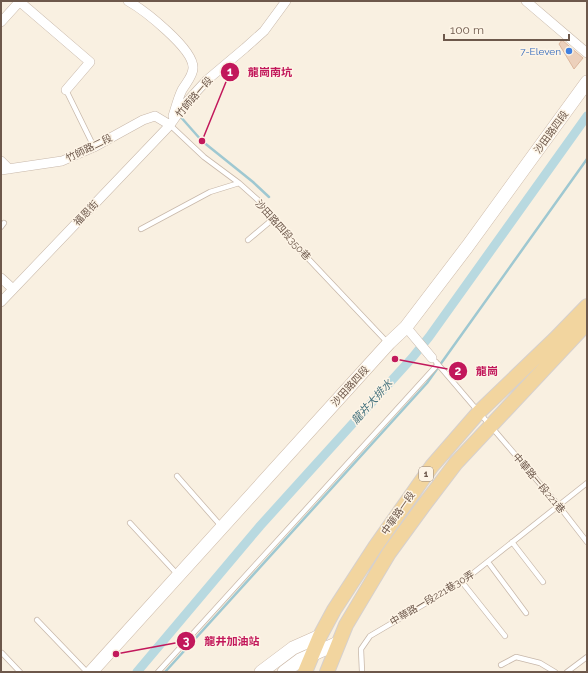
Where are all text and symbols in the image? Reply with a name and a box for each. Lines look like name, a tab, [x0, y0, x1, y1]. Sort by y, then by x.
scale bar	[444, 16, 569, 42]
text: 100 m	[450, 23, 484, 37]
place label: 7-Eleven	[520, 46, 561, 57]
marker: 7-Eleven	[564, 46, 574, 56]
callout: 龍崗南坑	[220, 61, 300, 84]
text: 1	[227, 65, 233, 79]
text: 龍崗南坑	[248, 66, 292, 79]
street label: 竹師路一段	[173, 75, 215, 119]
street label: 沙田路四段	[532, 109, 570, 155]
street label: 竹師路二段	[64, 132, 114, 164]
street label: 福恩街	[72, 198, 100, 228]
street label: 沙田路四段350巷	[253, 198, 313, 262]
callout: 龍崗	[448, 359, 506, 382]
street label: 沙田路四段	[329, 364, 371, 408]
text: 2	[455, 364, 462, 378]
text: 龍崗	[476, 365, 498, 378]
water label: 龍井大排水	[349, 376, 396, 427]
street label: 中華路一段221巷	[511, 451, 567, 515]
road number: 1	[419, 467, 433, 481]
street label: 中華路一段	[379, 489, 417, 537]
street label: 中華路一段221巷30弄	[388, 569, 476, 627]
callout: 龍井加油站	[176, 629, 267, 652]
text: 3	[183, 634, 190, 648]
text: 龍井加油站	[205, 635, 260, 648]

